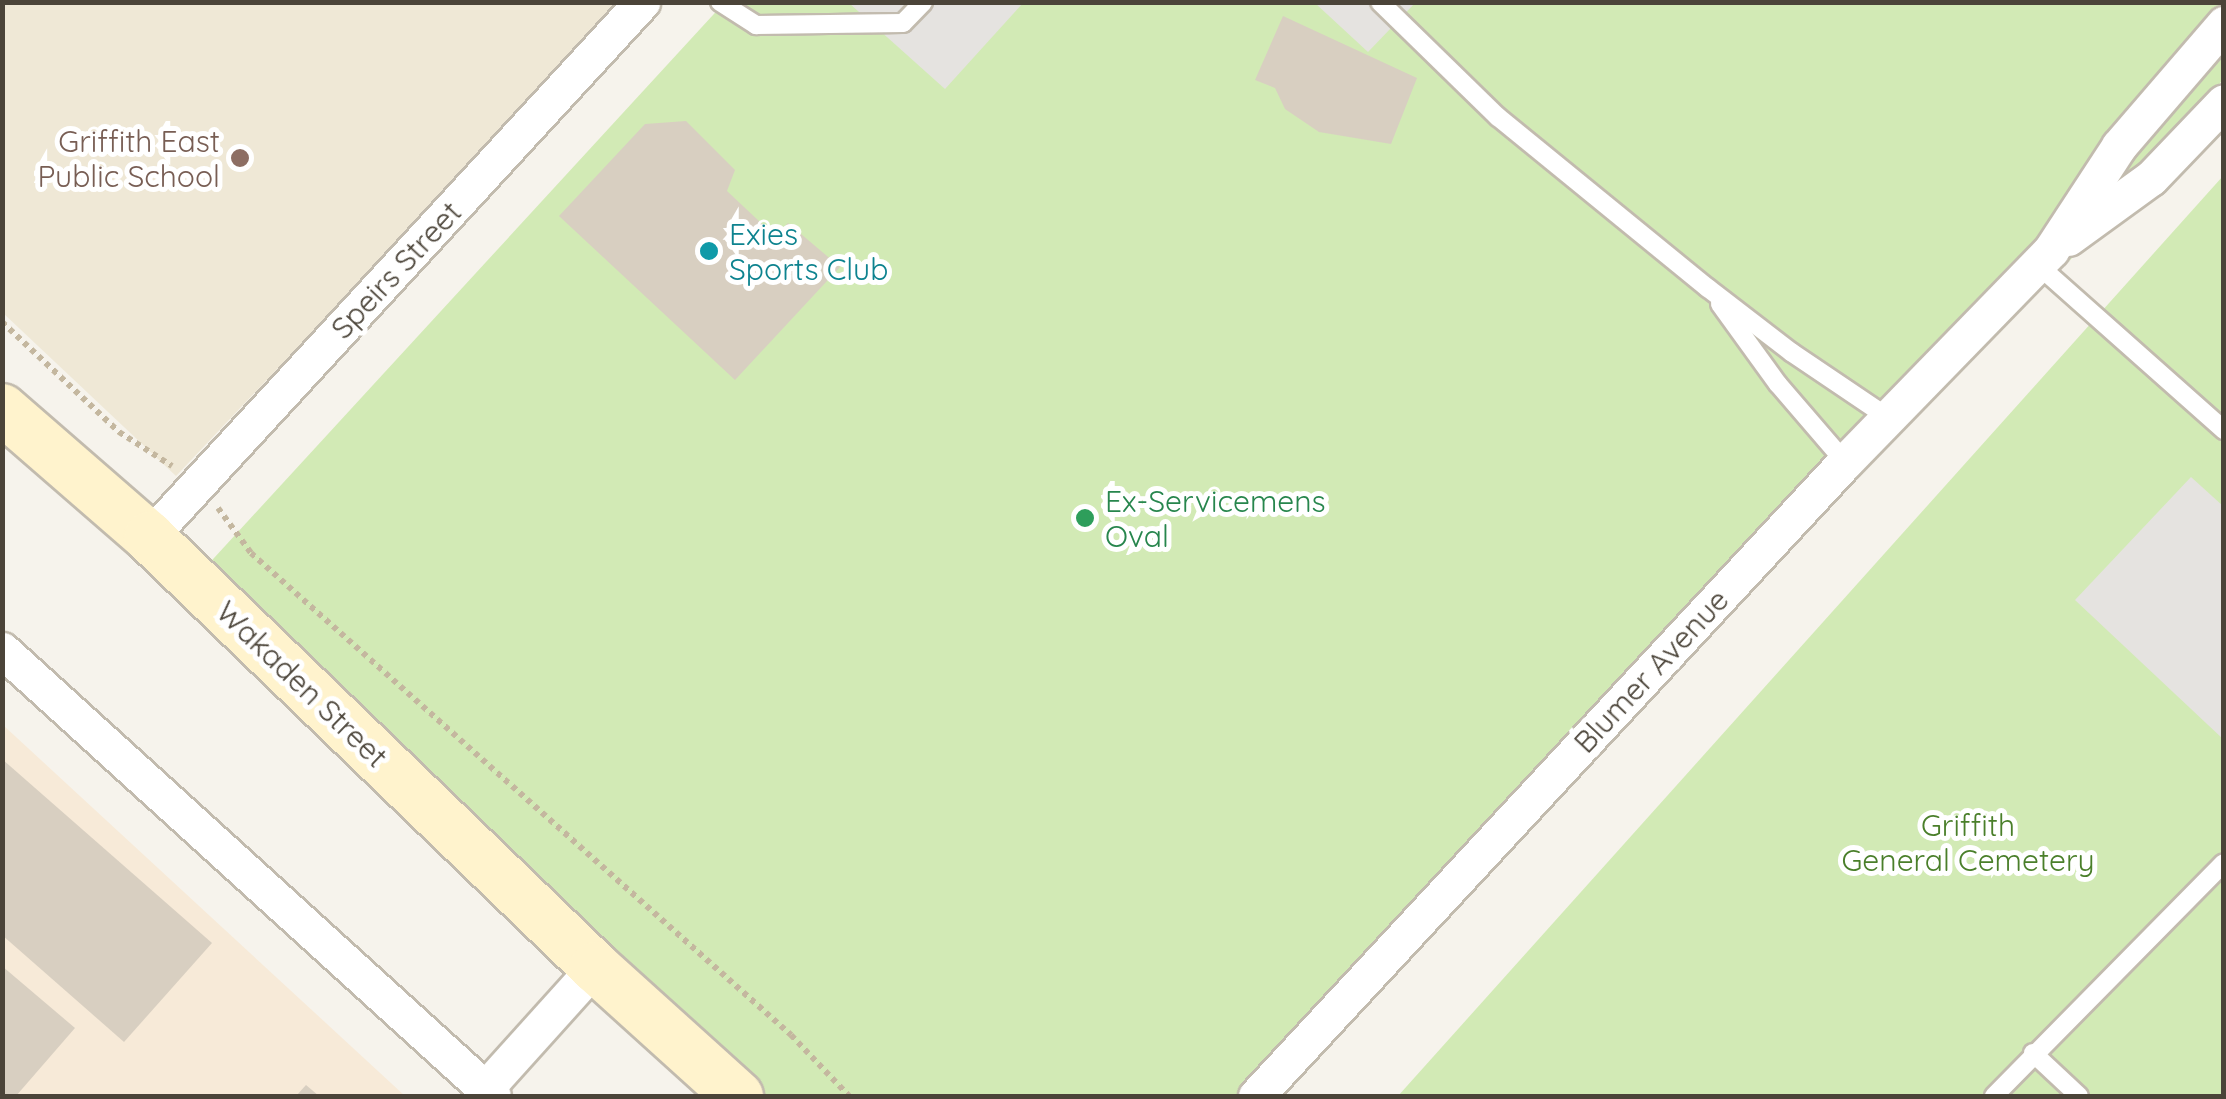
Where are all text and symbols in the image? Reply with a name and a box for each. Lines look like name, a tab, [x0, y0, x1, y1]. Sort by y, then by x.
place label: Griffith East Public School	[37, 123, 220, 194]
marker: Griffith East Public School	[229, 147, 251, 169]
street label: Speirs Street	[323, 194, 469, 346]
place label: Exies Sports Club	[729, 216, 888, 286]
marker: Exies Sports Club	[698, 240, 720, 262]
place label: Ex-Servicemens Oval	[1105, 483, 1326, 554]
marker: Ex-Servicemens Oval	[1074, 507, 1096, 529]
street label: Blumer Avenue	[1566, 582, 1736, 760]
street label: Wakaden Street	[209, 593, 395, 775]
park label: Griffith General Cemetery	[1842, 807, 2094, 878]

